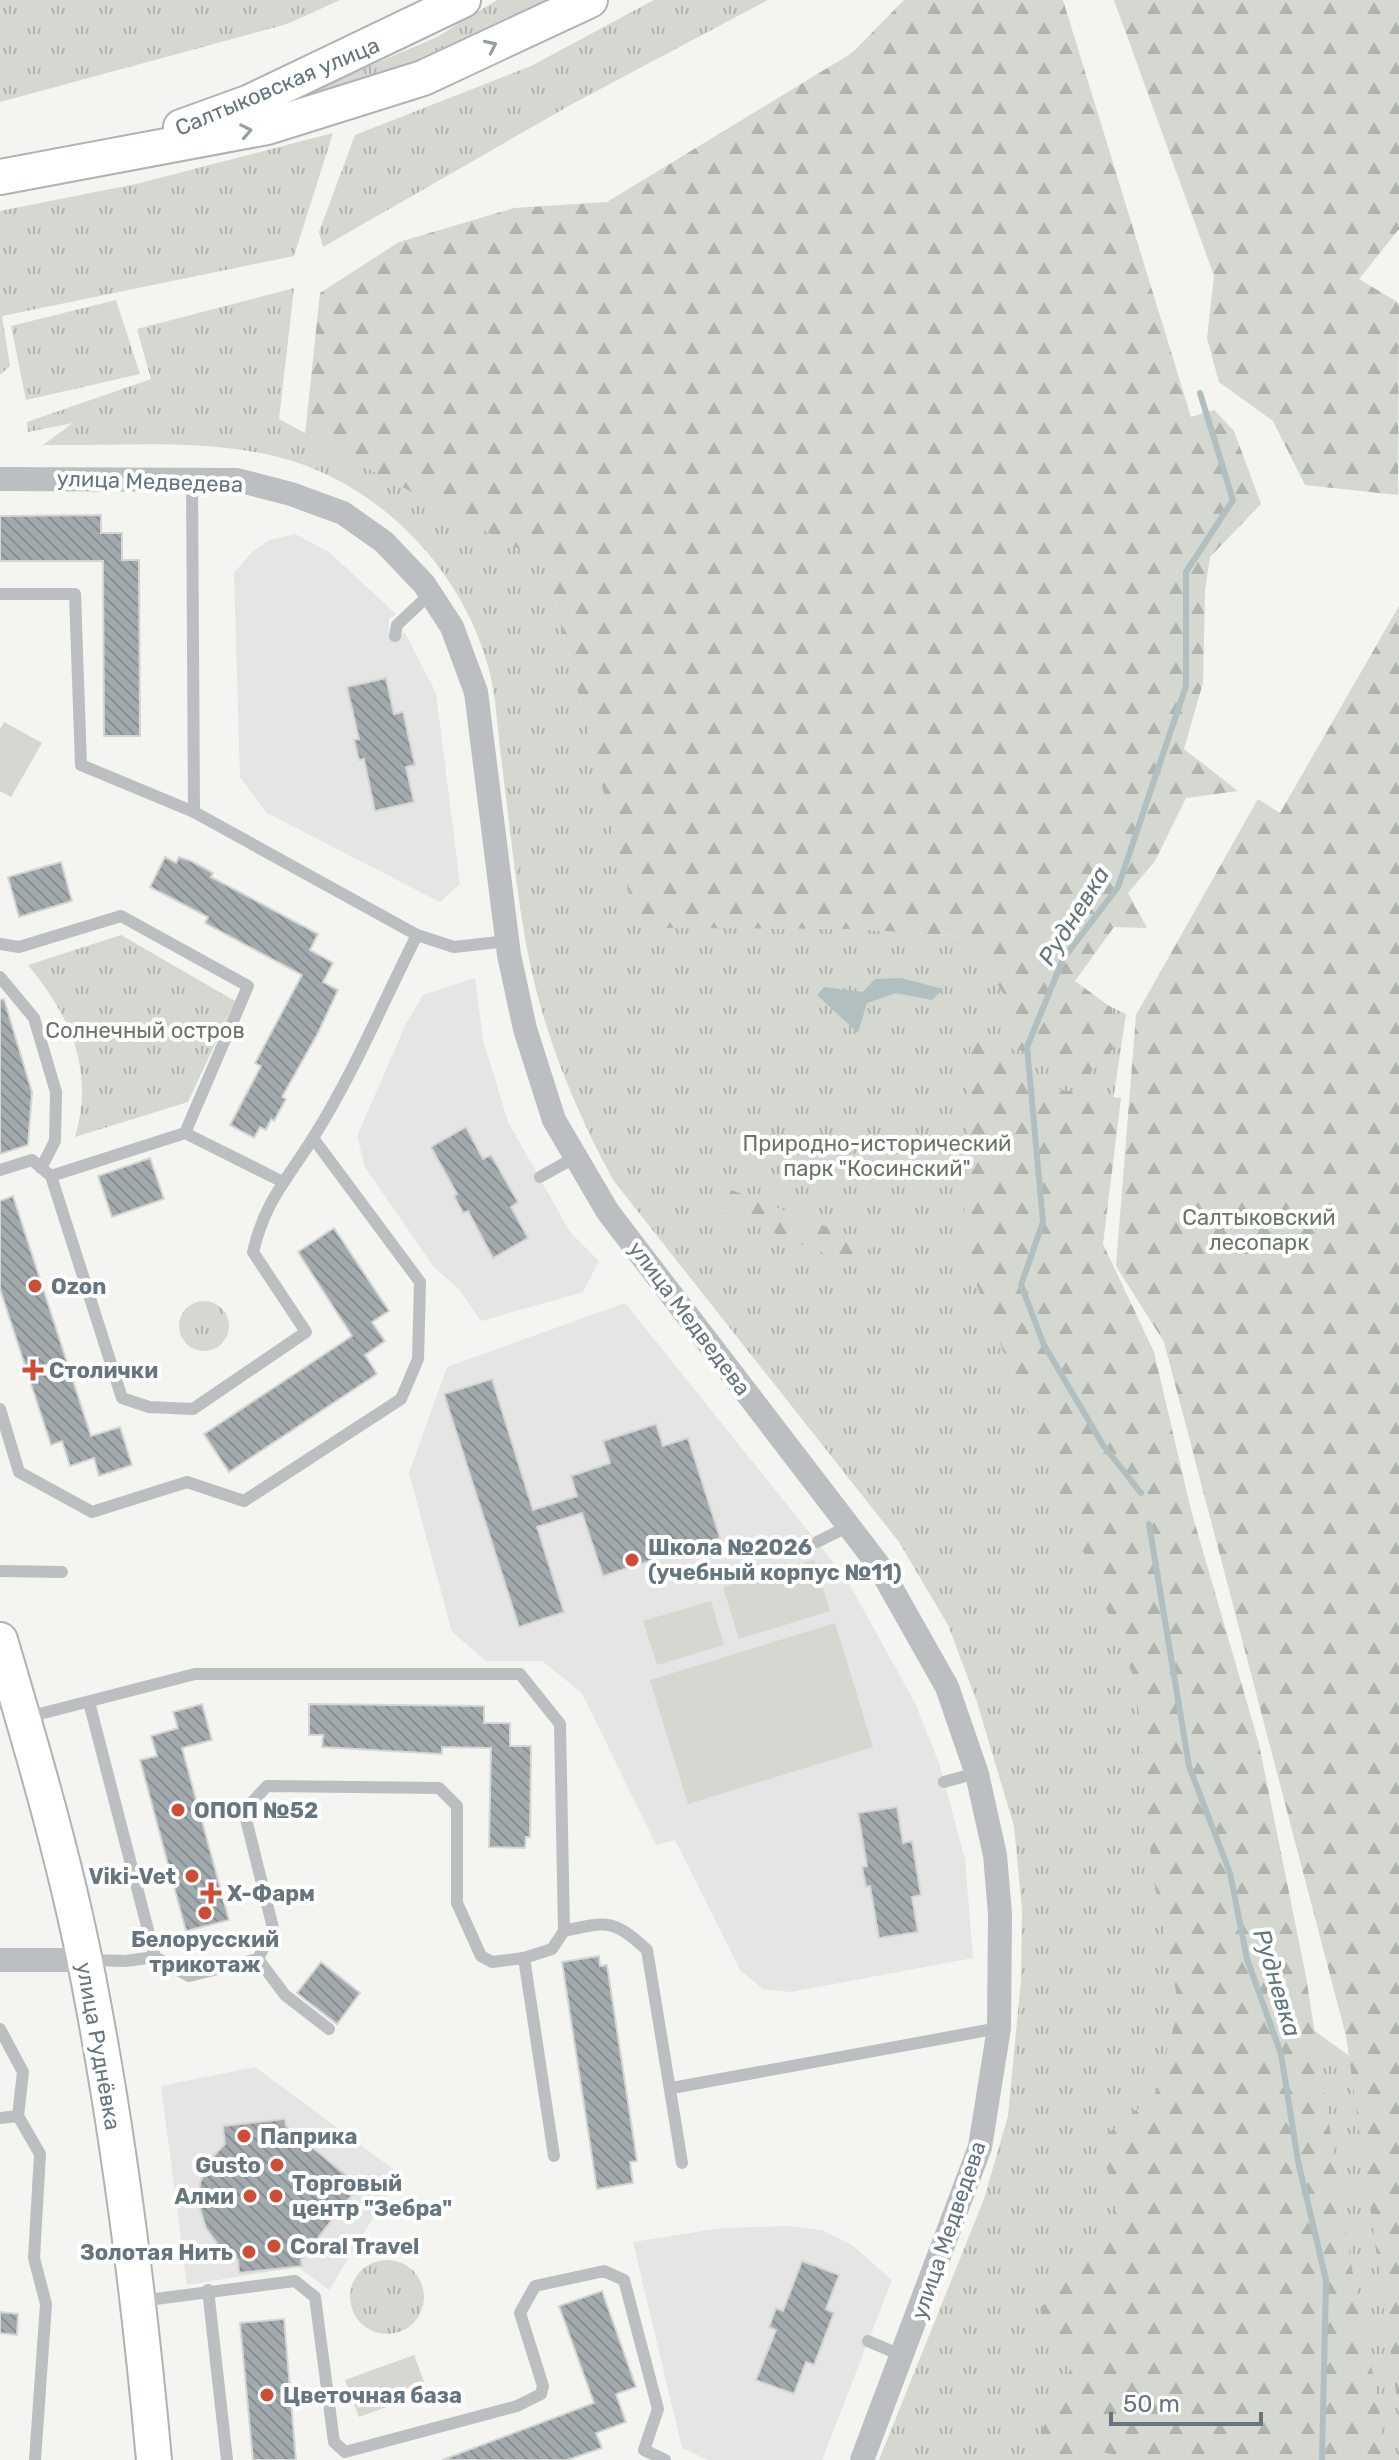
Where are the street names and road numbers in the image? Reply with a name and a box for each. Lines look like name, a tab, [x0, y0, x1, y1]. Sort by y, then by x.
street label: Салтыковская улица	[171, 31, 383, 142]
street label: улица Медведева	[56, 465, 244, 498]
street label: улица Медведева	[623, 1236, 756, 1401]
street label: улица Руднёвка	[70, 1960, 127, 2132]
street label: улица Медведева	[905, 2138, 992, 2323]

